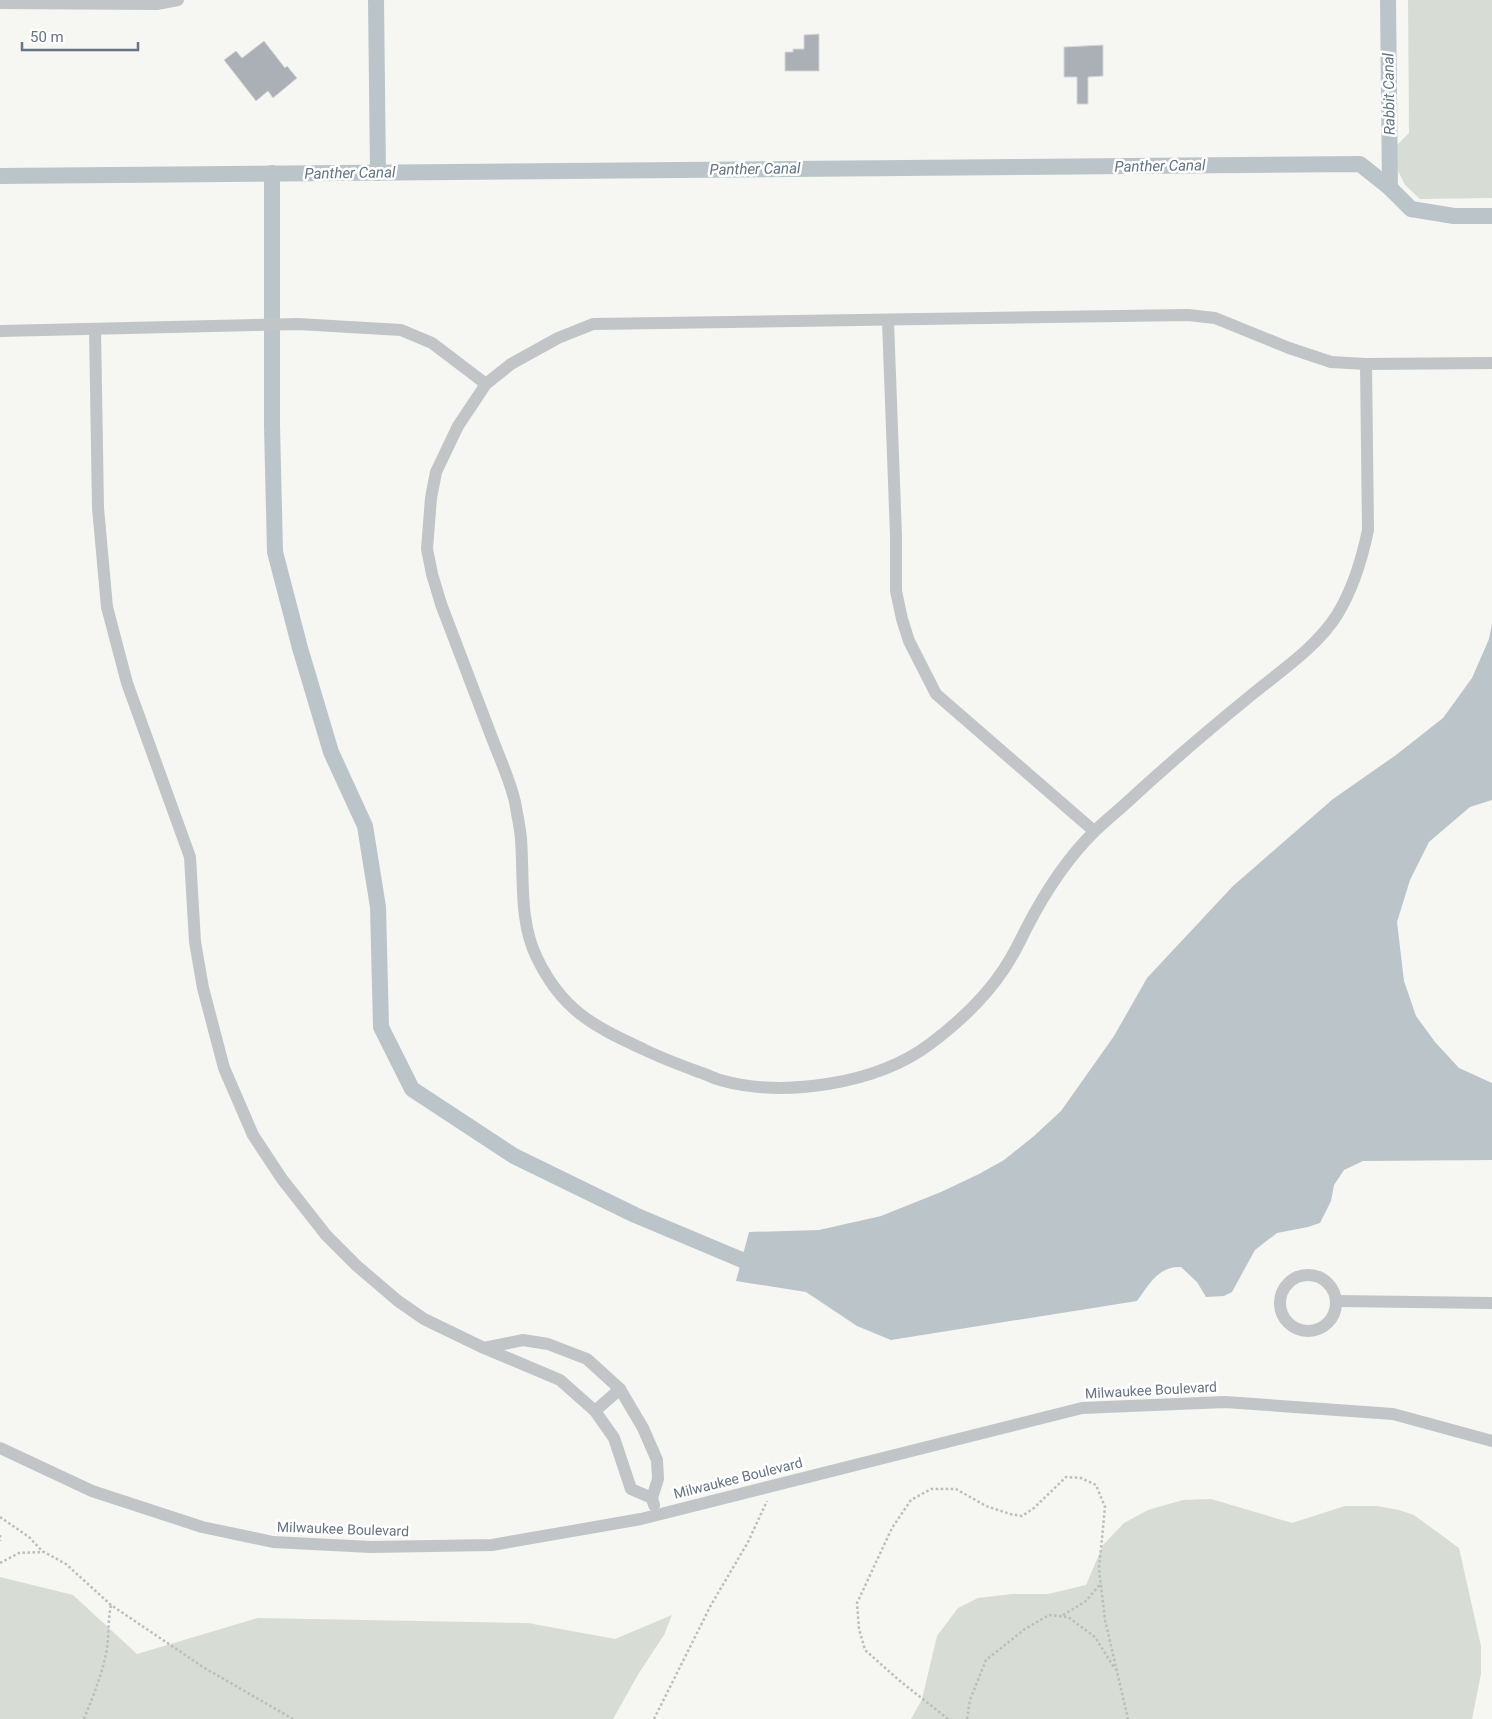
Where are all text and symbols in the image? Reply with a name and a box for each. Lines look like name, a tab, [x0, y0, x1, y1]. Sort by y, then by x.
scale bar	[22, 20, 139, 52]
text: 50 m	[30, 28, 64, 46]
water label: Rabbit Canal	[1379, 52, 1399, 135]
water label: Panther Canal	[1114, 156, 1206, 176]
water label: Panther Canal	[709, 159, 801, 179]
water label: Panther Canal	[304, 163, 396, 183]
street label: Milwaukee Boulevard	[1085, 1379, 1217, 1401]
street label: Milwaukee Boulevard	[672, 1454, 804, 1502]
street label: Milwaukee Boulevard	[277, 1519, 409, 1539]

